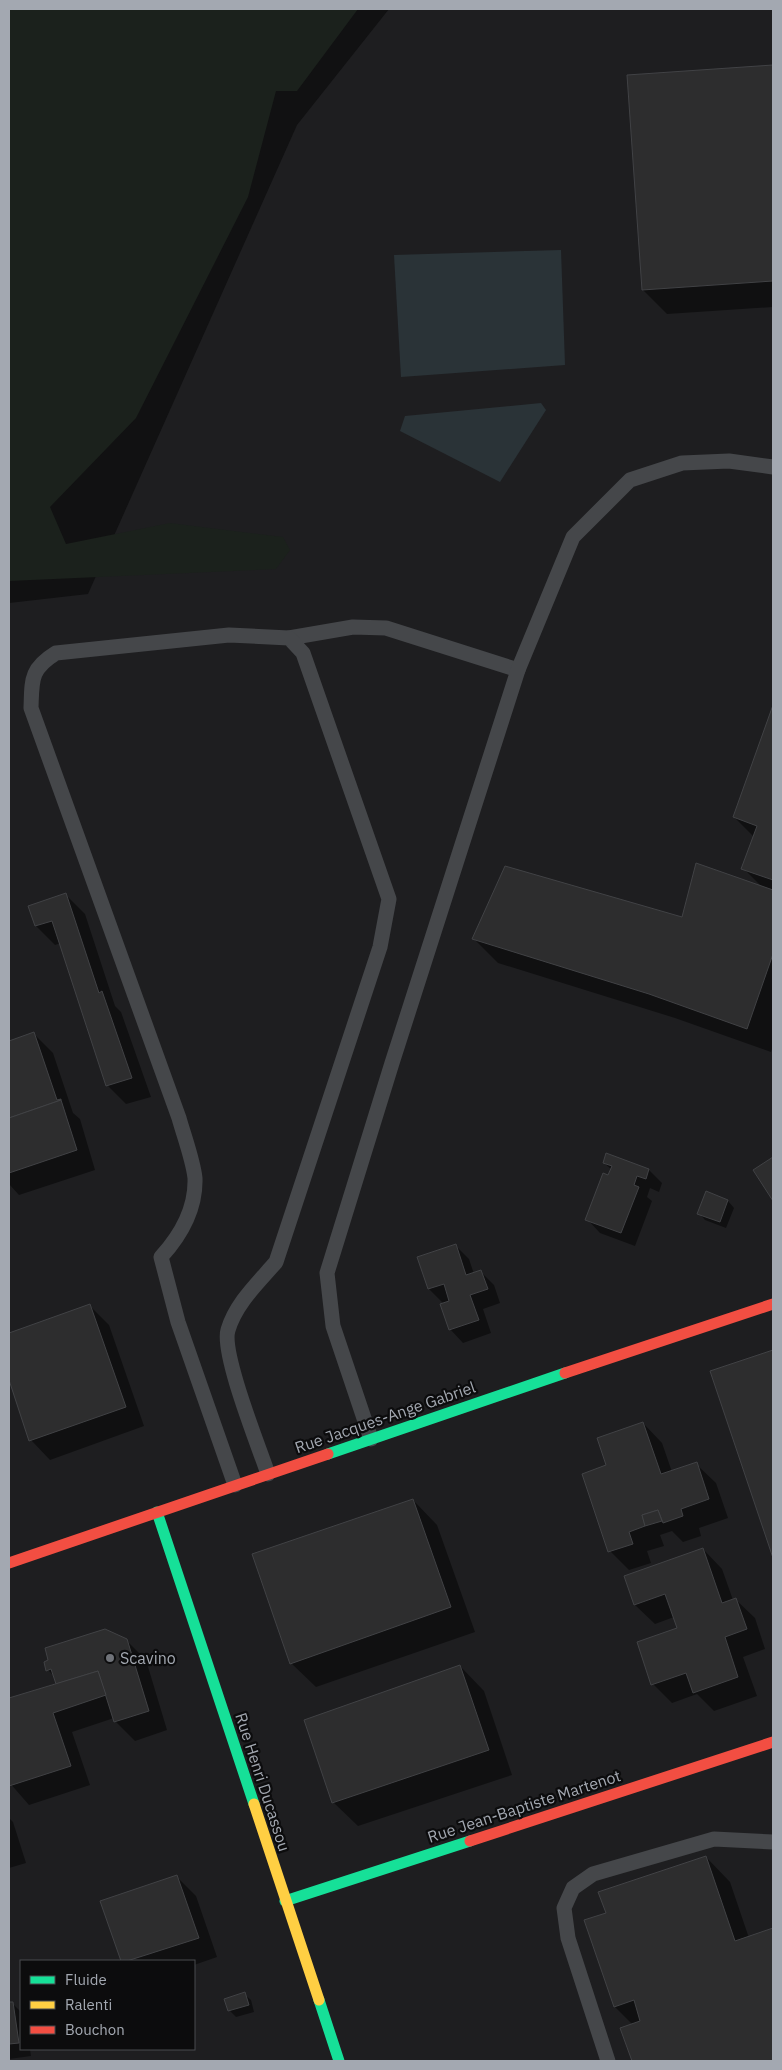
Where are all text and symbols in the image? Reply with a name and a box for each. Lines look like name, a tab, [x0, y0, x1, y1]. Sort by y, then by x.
street label: Rue Jacques-Ange Gabriel	[292, 1377, 478, 1457]
place label: Scavino	[120, 1648, 176, 1668]
marker: Scavino	[104, 1652, 116, 1664]
street label: Rue Henri Ducassou	[231, 1710, 295, 1854]
street label: Rue Jean-Baptiste Martenot	[425, 1765, 623, 1847]
legend	[20, 1960, 195, 2050]
text: Fluide	[65, 1970, 107, 1989]
text: Ralenti	[65, 1995, 112, 2014]
text: Bouchon	[65, 2020, 125, 2039]

